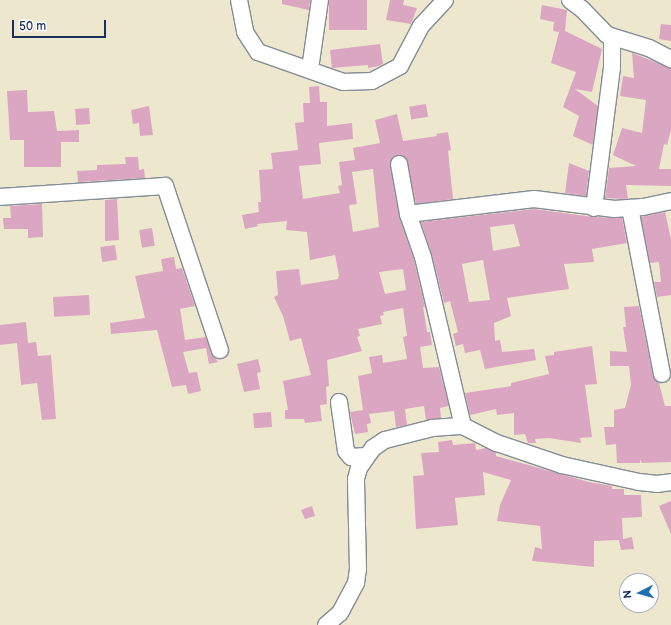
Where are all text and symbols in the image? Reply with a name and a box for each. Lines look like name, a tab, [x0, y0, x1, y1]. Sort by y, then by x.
scale bar	[14, 12, 108, 38]
text: 50 m	[19, 19, 46, 34]
north arrow	[619, 573, 659, 613]
text: N	[621, 589, 634, 599]

